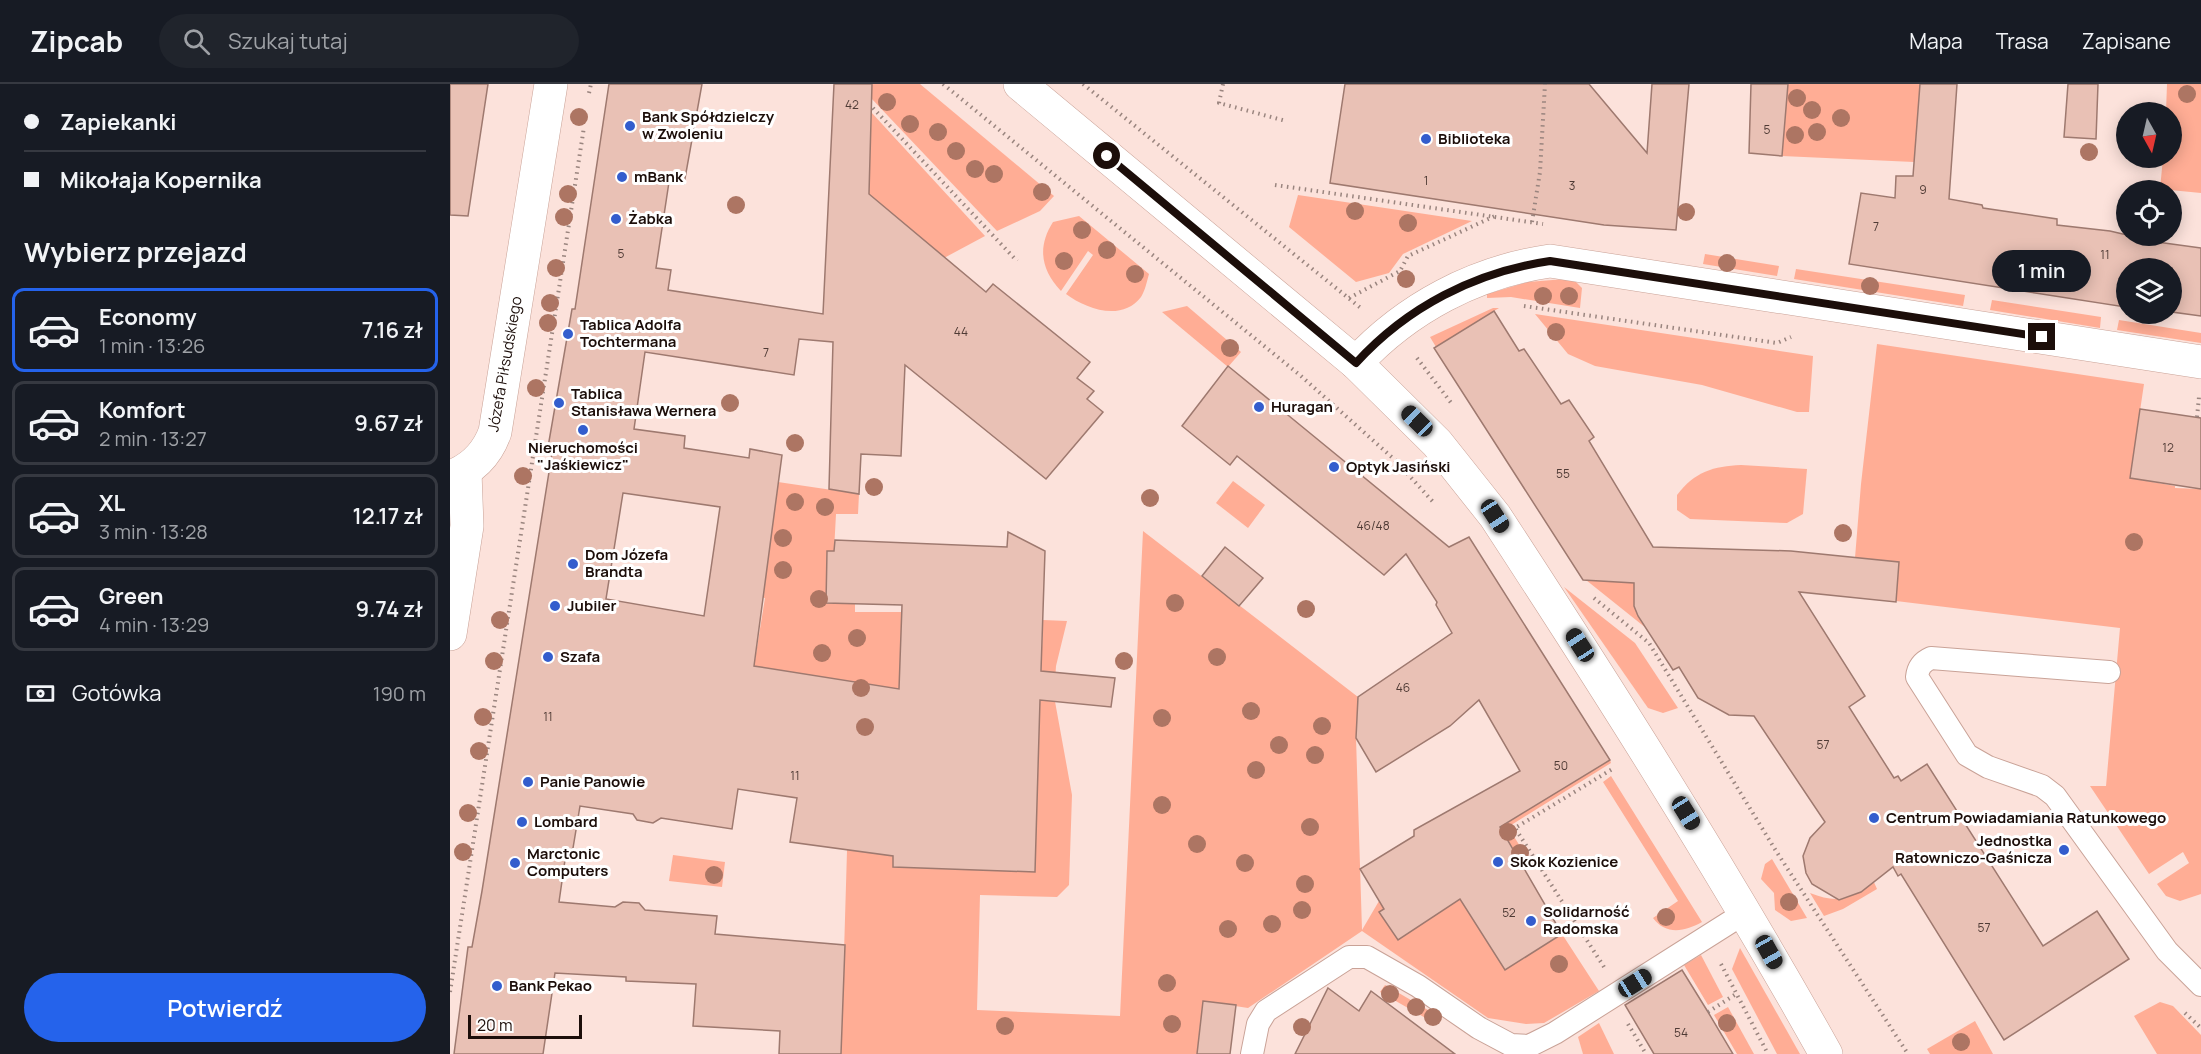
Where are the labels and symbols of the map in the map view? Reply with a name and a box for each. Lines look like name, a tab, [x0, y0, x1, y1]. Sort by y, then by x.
house number: 42	[845, 96, 859, 113]
north arrow	[2116, 102, 2182, 168]
place label: Bank Spółdzielczy w Zwoleniu	[642, 106, 775, 144]
marker: Bank Spółdzielczy w Zwoleniu	[623, 119, 637, 133]
house number: 5	[1764, 121, 1771, 138]
place label: Biblioteka	[1438, 128, 1510, 149]
marker: Biblioteka	[1419, 132, 1433, 146]
route start	[1093, 142, 1120, 169]
place label: mBank	[634, 166, 684, 187]
marker: mBank	[615, 170, 629, 184]
house number: 1	[1424, 172, 1428, 189]
house number: 3	[1569, 177, 1575, 194]
house number: 9	[1919, 181, 1927, 198]
place label: Żabka	[628, 208, 673, 229]
marker: Żabka	[609, 212, 623, 226]
house number: 7	[1873, 218, 1879, 235]
house number: 5	[618, 245, 625, 262]
house number: 11	[2100, 246, 2110, 263]
callout: 1 min	[1992, 250, 2092, 292]
street label: Józefa Piłsudskiego	[482, 294, 527, 433]
place label: Tablica Adolfa Tochtermana	[580, 314, 681, 352]
house number: 44	[954, 323, 968, 340]
route end	[2028, 323, 2055, 350]
marker: Tablica Adolfa Tochtermana	[561, 327, 575, 341]
house number: 7	[763, 344, 769, 361]
place label: Tablica Stanisława Wernera	[571, 383, 716, 421]
marker: Tablica Stanisława Wernera	[552, 396, 566, 410]
place label: Huragan	[1271, 396, 1333, 417]
marker: Huragan	[1252, 400, 1266, 414]
car	[1398, 402, 1436, 440]
marker: Nieruchomości "Jaśkiewicz"	[576, 423, 590, 437]
place label: Nieruchomości "Jaśkiewicz"	[528, 437, 638, 475]
house number: 12	[2162, 439, 2174, 456]
place label: Optyk Jasiński	[1346, 456, 1450, 477]
marker: Optyk Jasiński	[1327, 460, 1341, 474]
house number: 55	[1556, 465, 1570, 482]
car	[1478, 496, 1512, 536]
house number: 46/48	[1356, 517, 1390, 534]
place label: Dom Józefa Brandta	[585, 544, 668, 582]
marker: Dom Józefa Brandta	[566, 557, 580, 571]
place label: Jubiler	[567, 595, 617, 616]
marker: Jubiler	[548, 599, 562, 613]
car	[1563, 625, 1597, 665]
place label: Szafa	[560, 646, 600, 667]
marker: Szafa	[541, 650, 555, 664]
house number: 46	[1396, 679, 1410, 696]
house number: 11	[543, 708, 553, 725]
house number: 57	[1817, 736, 1829, 753]
house number: 50	[1554, 757, 1568, 774]
house number: 11	[790, 767, 800, 784]
place label: Panie Panowie	[540, 771, 645, 792]
marker: Panie Panowie	[521, 775, 535, 789]
car	[1669, 793, 1703, 833]
place label: Centrum Powiadamiania Ratunkowego	[1886, 807, 2166, 828]
place label: Lombard	[534, 811, 598, 832]
marker: Centrum Powiadamiania Ratunkowego	[1867, 811, 1881, 825]
marker: Lombard	[515, 815, 529, 829]
place label: Jednostka Ratowniczo-Gaśnicza	[1895, 830, 2052, 868]
place label: Marctonic Computers	[527, 843, 608, 881]
marker: Jednostka Ratowniczo-Gaśnicza	[2057, 843, 2071, 857]
place label: Skok Kozienice	[1510, 851, 1618, 872]
marker: Skok Kozienice	[1491, 855, 1505, 869]
marker: Marctonic Computers	[508, 856, 522, 870]
place label: Solidarność Radomska	[1543, 901, 1630, 939]
house number: 52	[1502, 904, 1516, 921]
marker: Solidarność Radomska	[1524, 914, 1538, 928]
house number: 57	[1978, 919, 1990, 936]
car	[1752, 932, 1786, 972]
car	[1615, 966, 1655, 1000]
place label: Bank Pekao	[509, 975, 592, 996]
marker: Bank Pekao	[490, 979, 504, 993]
scale bar	[468, 1012, 582, 1040]
house number: 54	[1674, 1024, 1688, 1041]

